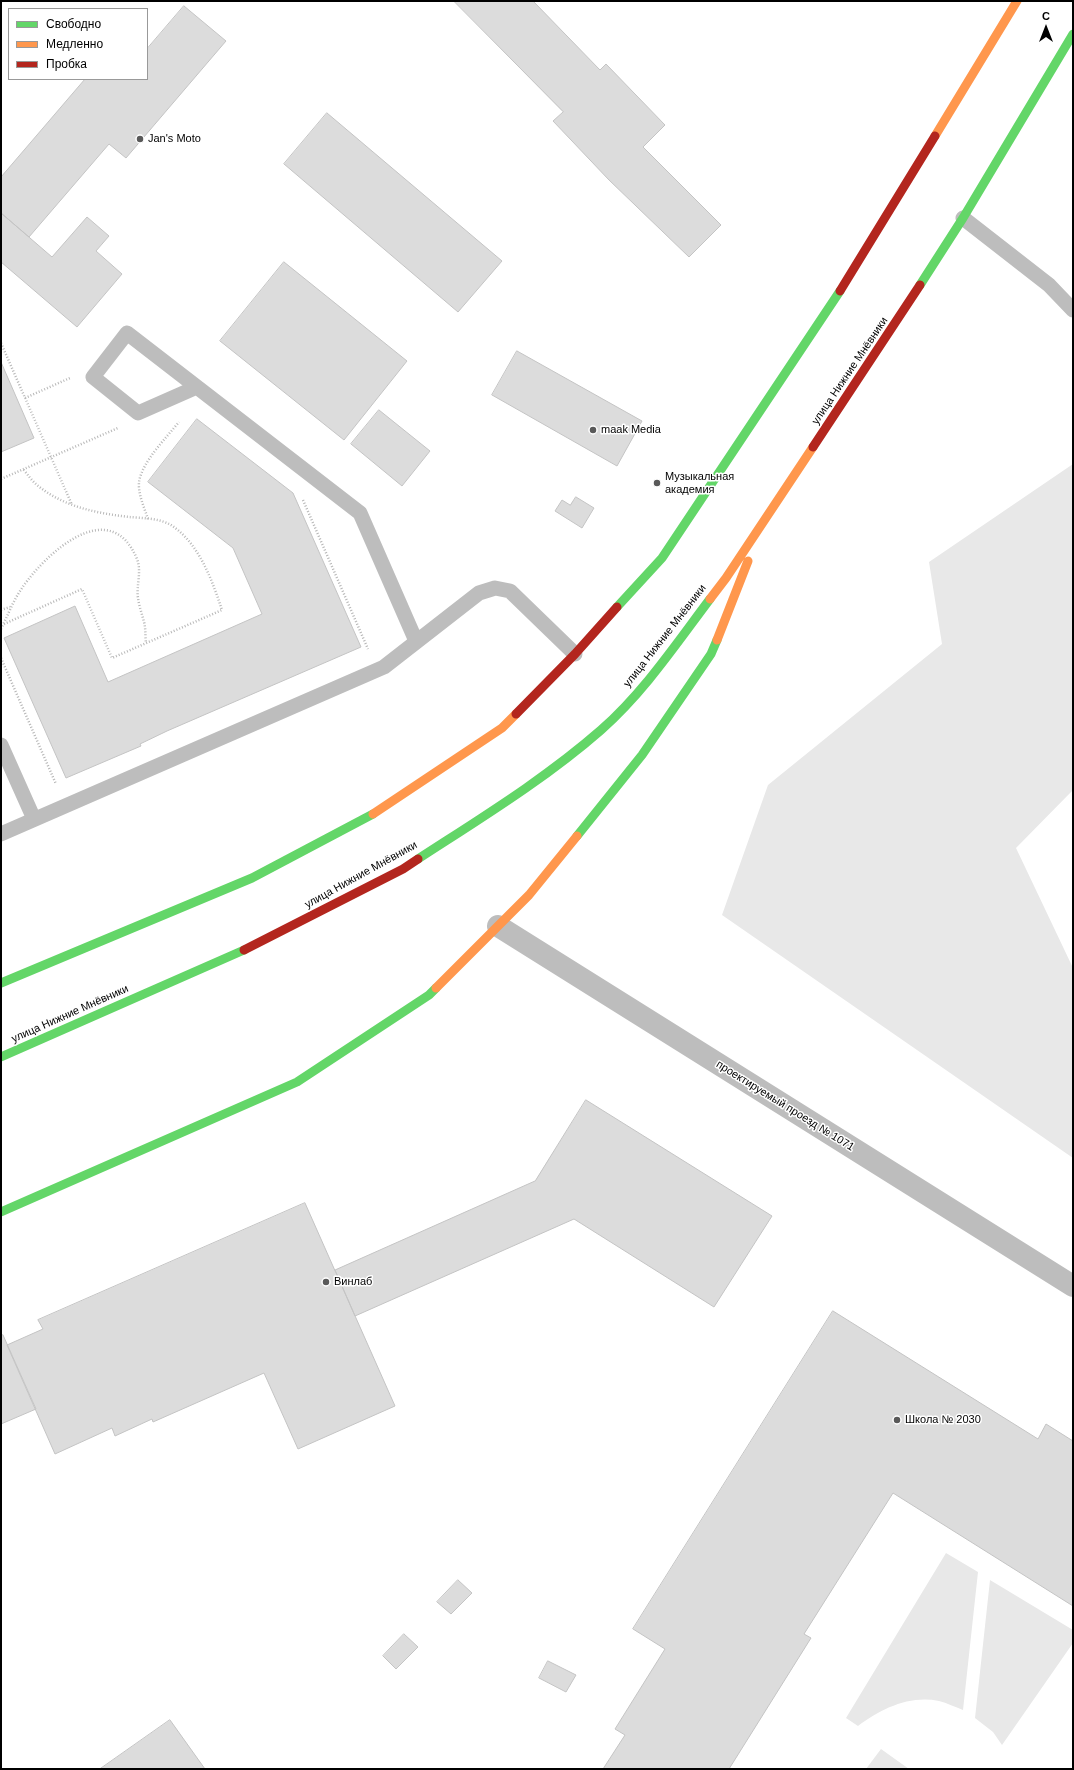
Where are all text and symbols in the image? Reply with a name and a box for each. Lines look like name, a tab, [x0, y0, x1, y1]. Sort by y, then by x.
legend	[8, 8, 148, 80]
north arrow	[1026, 8, 1066, 48]
text: С	[1042, 10, 1050, 22]
text: Свободно	[46, 17, 101, 31]
text: Медленно	[46, 37, 103, 51]
text: Пробка	[46, 57, 87, 71]
place label: Jan's Moto	[148, 132, 201, 146]
marker: Jan's Moto	[135, 134, 145, 144]
street label: улица Нижние Мнёвники	[809, 315, 891, 427]
place label: maak Media	[601, 423, 661, 437]
marker: maak Media	[588, 425, 598, 435]
place label: Музыкальная академия	[665, 470, 734, 496]
marker: Музыкальная академия	[652, 478, 662, 488]
street label: улица Нижние Мнёвники	[621, 582, 709, 690]
street label: улица Нижние Мнёвники	[302, 839, 420, 911]
street label: улица Нижние Мнёвники	[10, 982, 130, 1046]
street label: проектируемый проезд № 1071	[714, 1058, 856, 1154]
place label: Винлаб	[334, 1275, 372, 1289]
marker: Винлаб	[321, 1277, 331, 1287]
place label: Школа № 2030	[905, 1413, 981, 1427]
marker: Школа № 2030	[892, 1415, 902, 1425]

